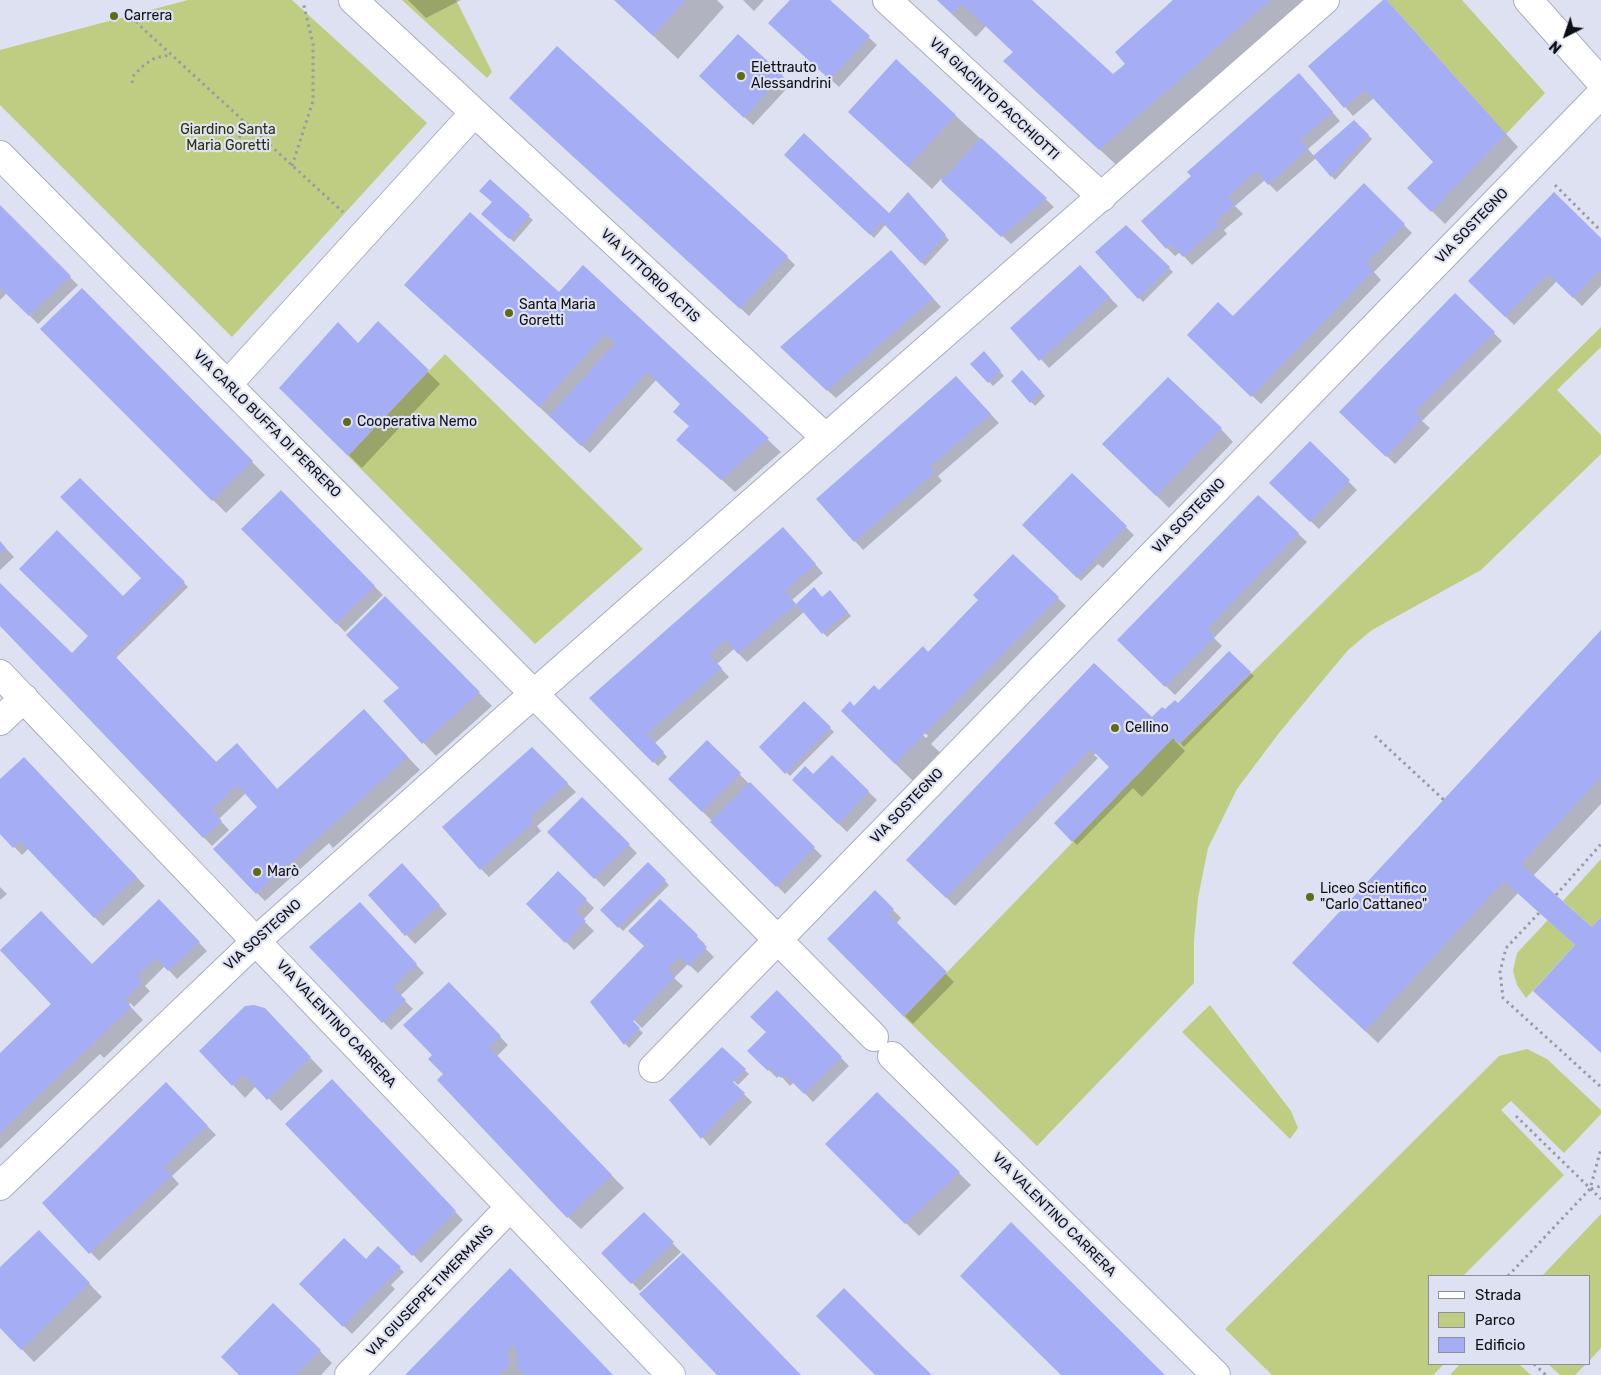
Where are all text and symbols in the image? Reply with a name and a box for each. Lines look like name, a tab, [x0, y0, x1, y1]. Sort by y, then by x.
place label: Carrera	[124, 8, 172, 24]
marker: Carrera	[108, 10, 120, 22]
north arrow	[1541, 10, 1591, 60]
street label: VIA GIACINTO PACCHIOTTI	[926, 34, 1062, 164]
text: N	[1546, 37, 1565, 56]
place label: Elettrauto Alessandrini	[751, 60, 831, 92]
marker: Elettrauto Alessandrini	[735, 70, 747, 82]
park label: Giardino Santa Maria Goretti	[180, 122, 276, 154]
street label: VIA SOSTEGNO	[1432, 185, 1512, 267]
street label: VIA VITTORIO ACTIS	[597, 226, 703, 326]
place label: Santa Maria Goretti	[519, 297, 596, 330]
marker: Santa Maria Goretti	[503, 307, 515, 319]
street label: VIA CARLO BUFFA DI PERRERO	[190, 347, 344, 501]
place label: Cooperativa Nemo	[357, 414, 477, 430]
marker: Cooperativa Nemo	[341, 416, 353, 428]
street label: VIA SOSTEGNO	[1149, 475, 1229, 557]
place label: Cellino	[1125, 720, 1169, 736]
marker: Cellino	[1109, 722, 1121, 734]
street label: VIA SOSTEGNO	[867, 765, 947, 847]
place label: Marò	[267, 864, 299, 880]
marker: Marò	[251, 866, 263, 878]
place label: Liceo Scientifico "Carlo Cattaneo"	[1320, 881, 1427, 914]
marker: Liceo Scientifico "Carlo Cattaneo"	[1304, 891, 1316, 903]
street label: VIA SOSTEGNO	[221, 896, 305, 974]
street label: VIA VALENTINO CARRERA	[272, 957, 400, 1091]
street label: VIA VALENTINO CARRERA	[989, 1150, 1119, 1280]
street label: VIA GIUSEPPE TIMERMANS	[363, 1222, 497, 1360]
legend	[1428, 1275, 1591, 1365]
text: Strada	[1475, 1286, 1521, 1304]
text: Parco	[1475, 1311, 1515, 1329]
text: Edificio	[1475, 1336, 1525, 1354]

